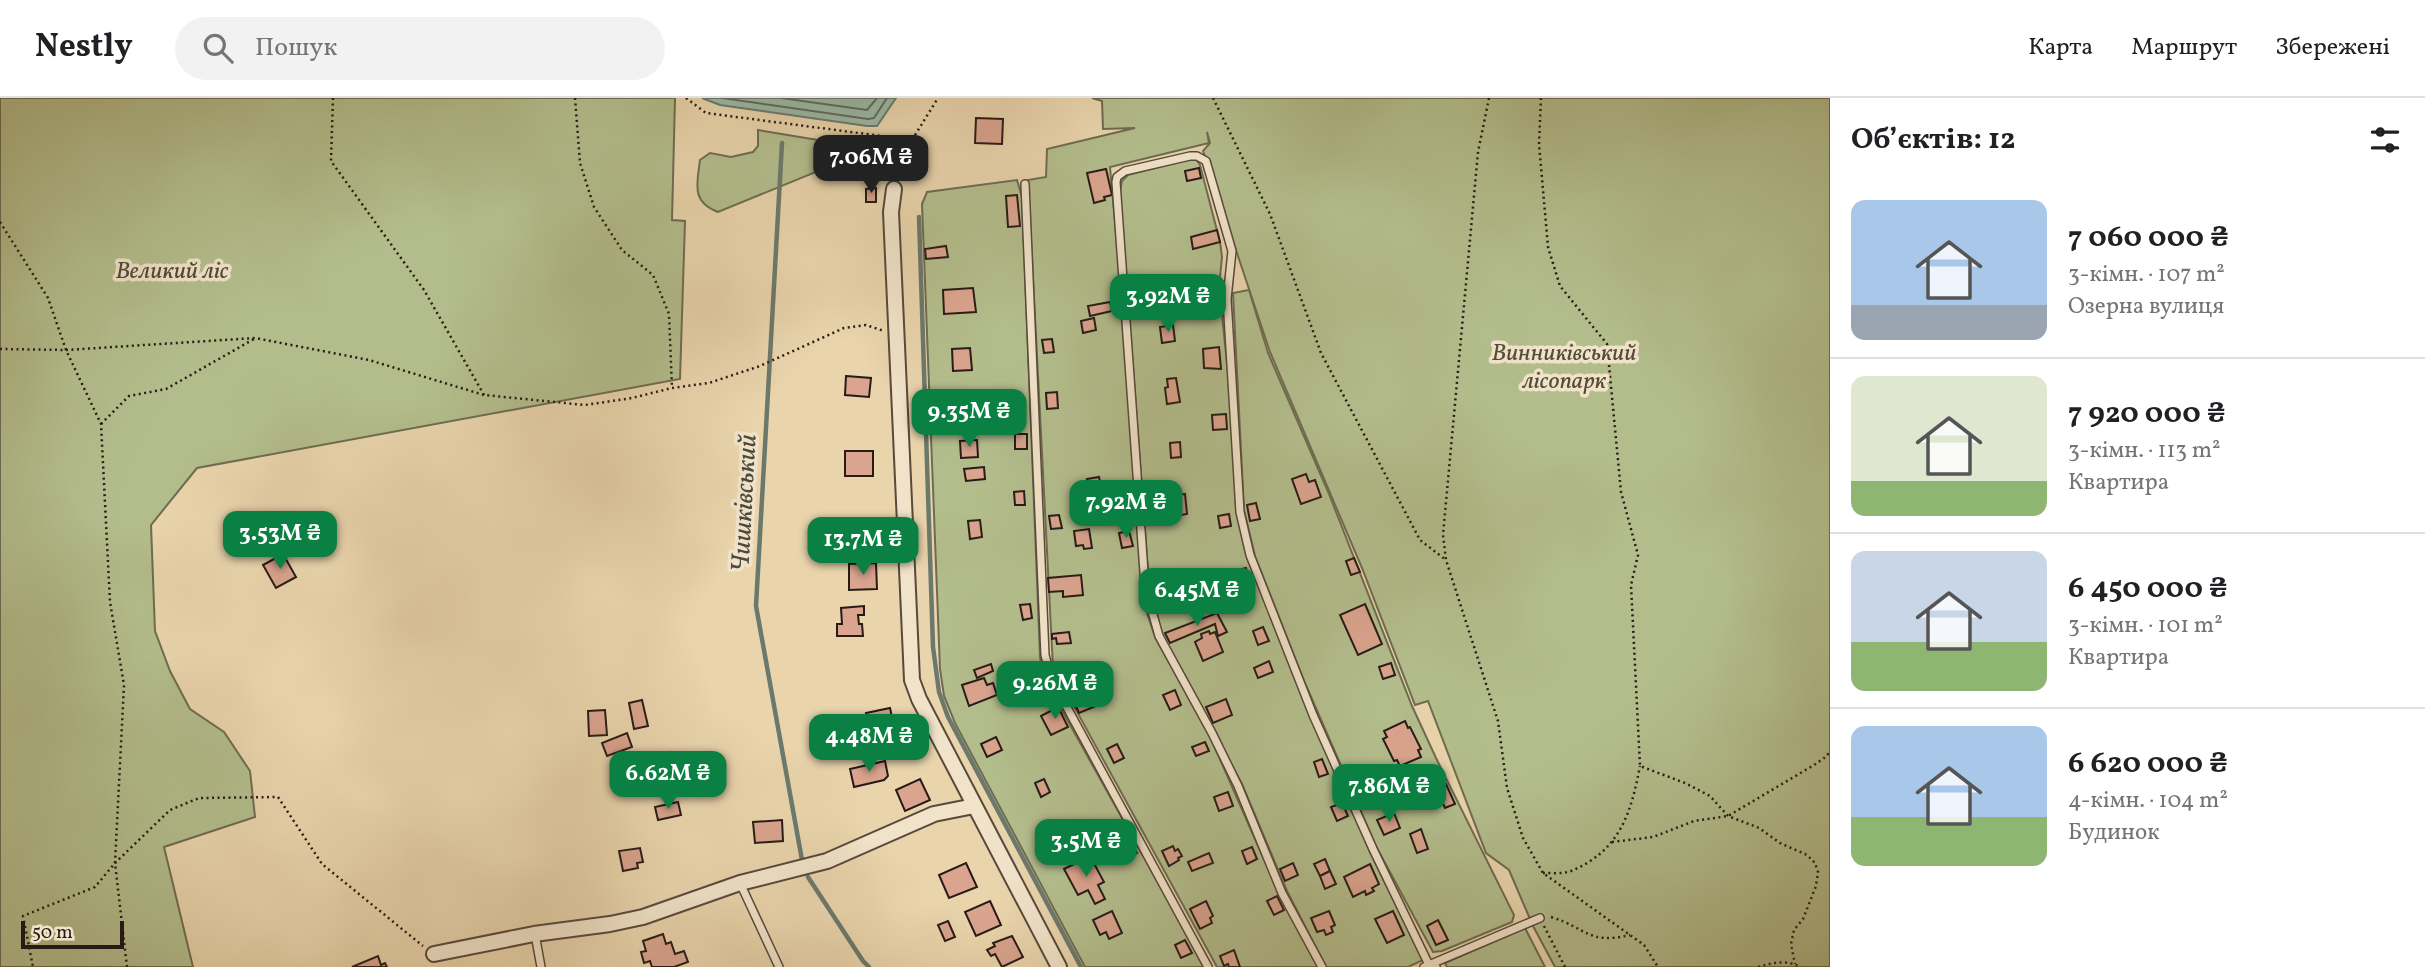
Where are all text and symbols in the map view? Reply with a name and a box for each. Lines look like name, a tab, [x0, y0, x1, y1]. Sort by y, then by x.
search box	[175, 17, 665, 80]
text: Nestly	[35, 25, 133, 71]
icon: search	[199, 29, 237, 67]
text: Пошук	[255, 30, 337, 66]
text: Карта	[2028, 31, 2093, 65]
text: Маршрут	[2131, 31, 2237, 65]
text: Збережені	[2275, 31, 2390, 65]
text: Об’єктів: 12	[1851, 119, 2016, 161]
icon: filters	[2366, 121, 2404, 159]
pin: 7.06M ₴	[806, 136, 936, 195]
text: 7.06M ₴	[829, 142, 913, 174]
text: 7 060 000 ₴	[2068, 217, 2229, 259]
icon: home	[1907, 228, 1991, 312]
park label: Великий ліс	[115, 255, 229, 289]
text: 3-кімн. · 107 m²	[2068, 259, 2225, 291]
pin: 3.92M ₴	[1103, 274, 1233, 334]
text: 3.92M ₴	[1126, 281, 1210, 313]
text: Озерна вулиця	[2068, 291, 2224, 323]
park label: Винниківський лісопарк	[1492, 337, 1636, 399]
pin: 9.35M ₴	[904, 390, 1034, 449]
text: 7 920 000 ₴	[2068, 393, 2226, 435]
text: 9.35M ₴	[928, 396, 1010, 428]
icon: home	[1907, 404, 1991, 488]
water label: Чишківський	[723, 433, 767, 573]
text: 3-кімн. · 113 m²	[2068, 435, 2221, 467]
text: Квартира	[2068, 467, 2169, 499]
pin: 7.92M ₴	[1061, 480, 1191, 540]
text: 7.92M ₴	[1085, 487, 1167, 519]
pin: 3.53M ₴	[215, 512, 345, 571]
text: 3.53M ₴	[239, 518, 321, 550]
pin: 13.7M ₴	[798, 518, 928, 577]
text: 13.7M ₴	[823, 524, 903, 556]
pin: 6.45M ₴	[1132, 568, 1262, 628]
text: 6 450 000 ₴	[2068, 568, 2228, 610]
text: 6.45M ₴	[1154, 575, 1240, 607]
icon: home	[1907, 579, 1991, 663]
text: 3-кімн. · 101 m²	[2068, 610, 2223, 642]
text: Квартира	[2068, 642, 2169, 674]
pin: 9.26M ₴	[990, 662, 1120, 721]
text: 9.26M ₴	[1012, 668, 1098, 700]
pin: 4.48M ₴	[804, 714, 934, 774]
text: 4.48M ₴	[825, 721, 913, 753]
text: 6 620 000 ₴	[2068, 743, 2228, 785]
pin: 6.62M ₴	[603, 752, 733, 811]
icon: home	[1907, 754, 1991, 838]
text: 6.62M ₴	[626, 758, 711, 790]
pin: 7.86M ₴	[1324, 764, 1454, 824]
text: 7.86M ₴	[1348, 771, 1430, 803]
text: 4-кімн. · 104 m²	[2068, 785, 2228, 817]
text: Будинок	[2068, 817, 2159, 849]
pin: 3.5M ₴	[1029, 820, 1143, 879]
text: 3.5M ₴	[1051, 826, 1121, 858]
scale bar	[21, 918, 124, 950]
text: 50 m	[32, 920, 73, 946]

